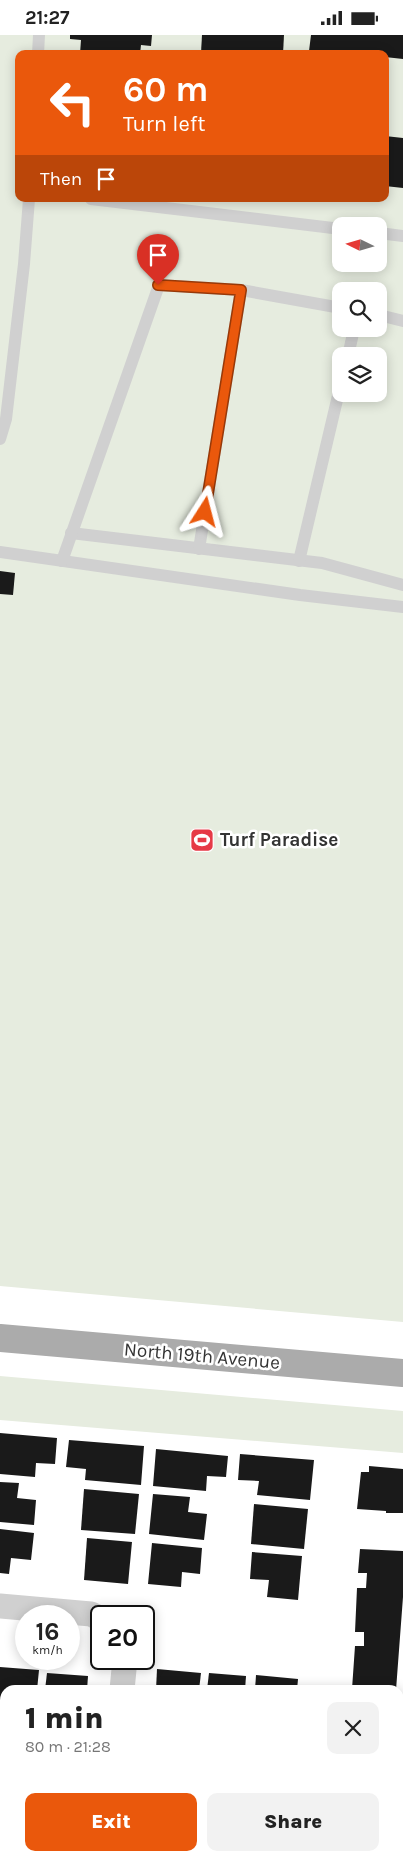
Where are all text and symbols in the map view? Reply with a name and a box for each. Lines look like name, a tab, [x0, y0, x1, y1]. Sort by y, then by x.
text: 21:27	[25, 7, 69, 29]
text: 60 m	[123, 69, 208, 110]
icon: left	[40, 70, 105, 135]
text: Turn left	[123, 111, 206, 137]
icon: arrive	[92, 165, 120, 193]
text: Then	[40, 168, 82, 190]
north arrow	[332, 217, 388, 273]
map controls	[332, 217, 387, 402]
pin	[137, 234, 179, 285]
icon: arrive	[144, 241, 172, 269]
button: search	[332, 282, 387, 337]
button: layers	[332, 347, 387, 402]
position arrow	[178, 485, 230, 537]
sports icon: Turf Paradise	[189, 827, 215, 853]
place label: Turf Paradise	[220, 829, 338, 851]
street label: North 19th Avenue	[123, 1338, 281, 1374]
speed limit sign: 20	[90, 1605, 155, 1670]
text: 16	[35, 1617, 60, 1646]
text: km/h	[32, 1643, 63, 1657]
text: 1 min	[25, 1700, 104, 1736]
button: close	[327, 1702, 379, 1754]
text: 80 m · 21:28	[25, 1737, 111, 1756]
button: Exit	[25, 1793, 197, 1851]
button: Share	[207, 1793, 379, 1851]

